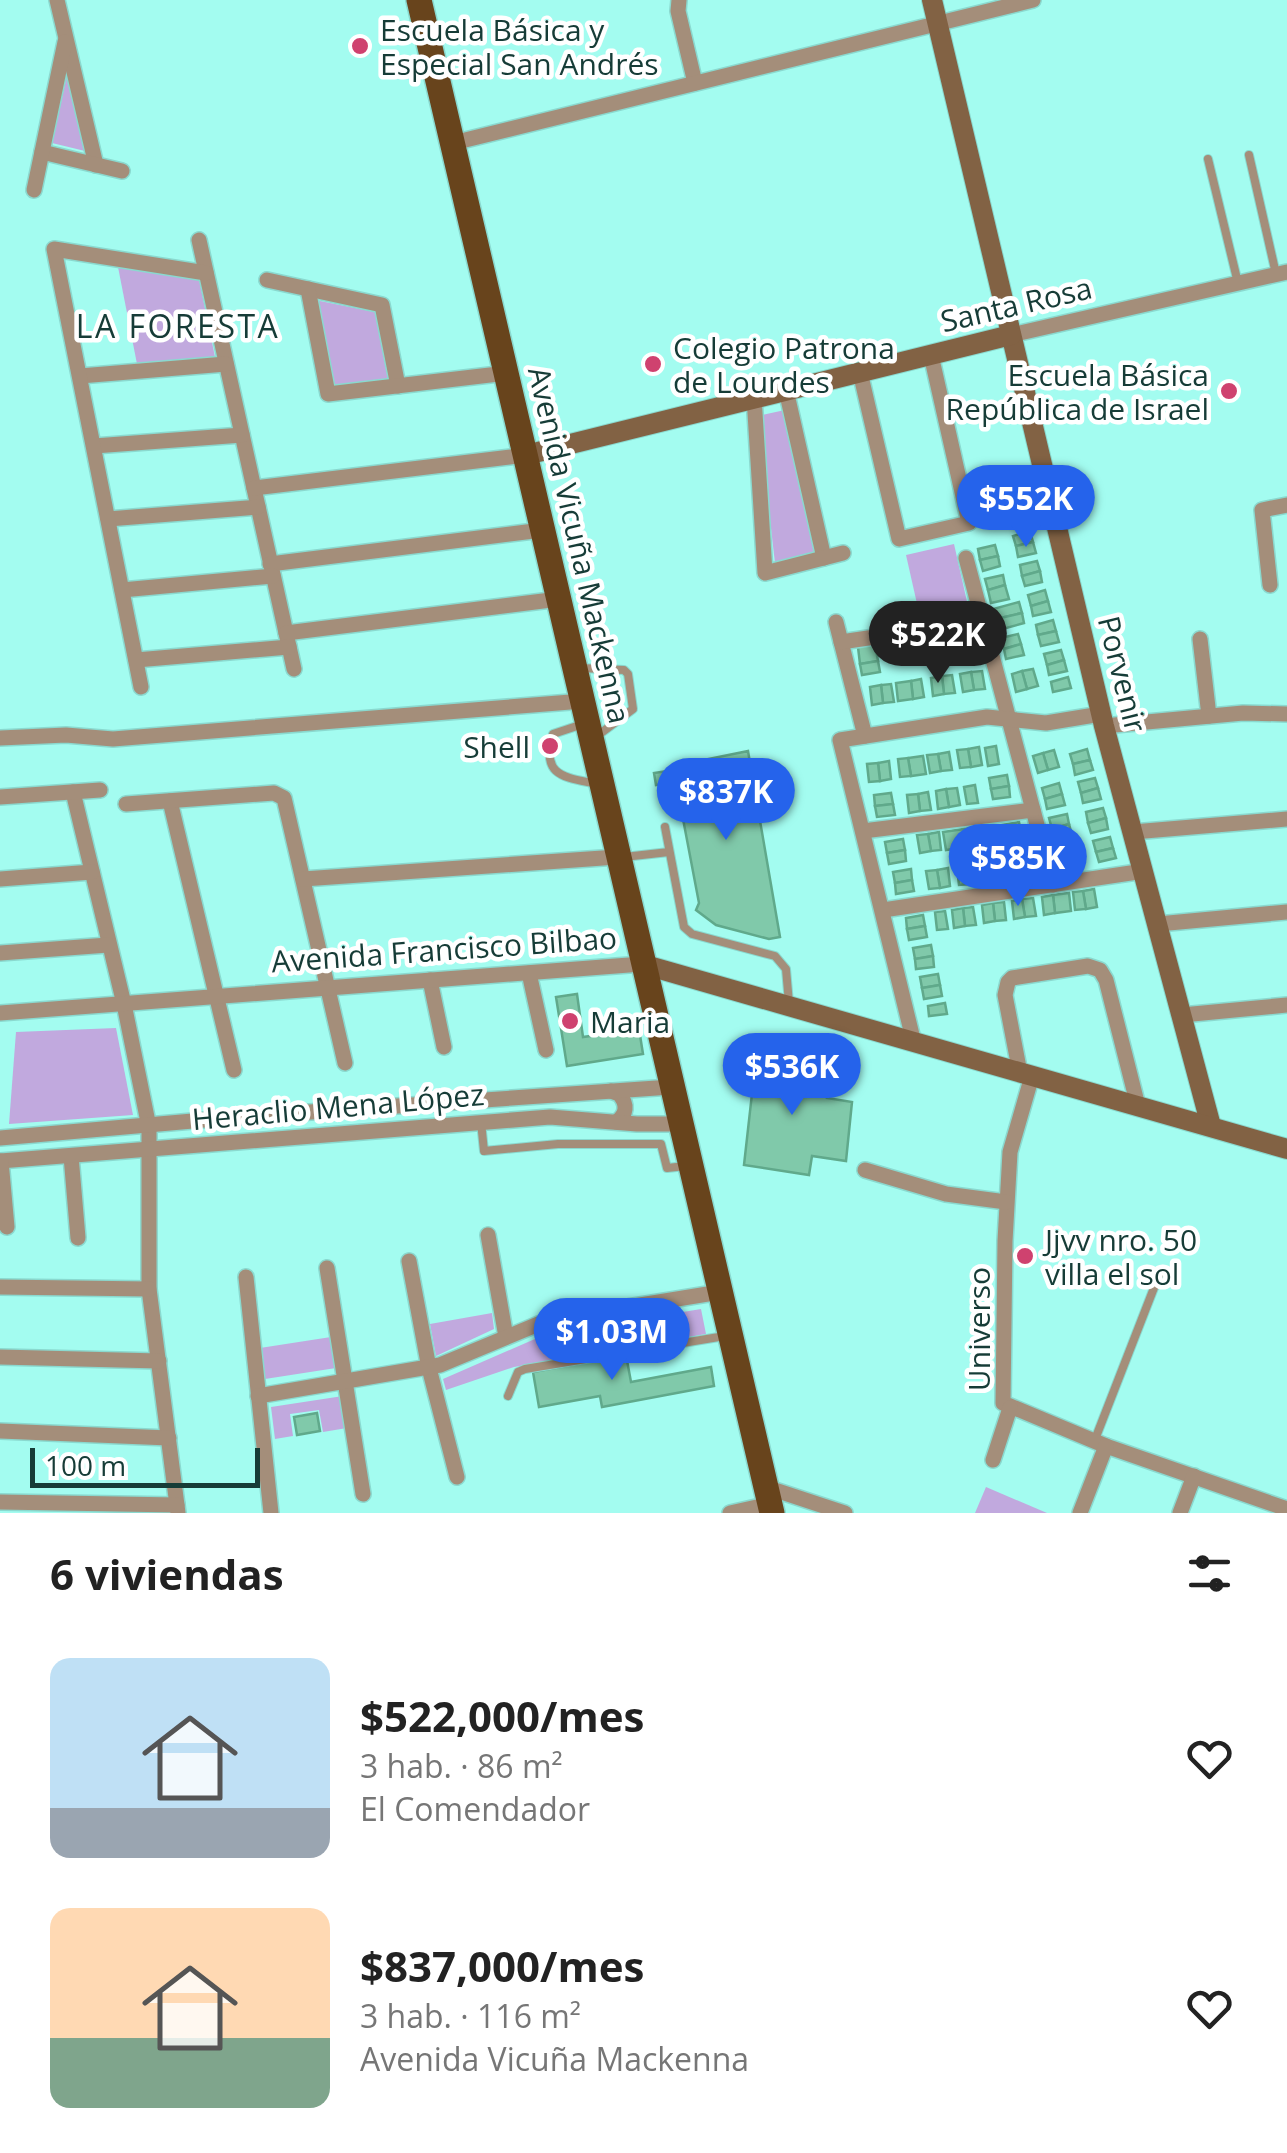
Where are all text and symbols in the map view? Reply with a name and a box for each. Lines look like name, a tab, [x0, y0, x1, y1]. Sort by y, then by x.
place label: Escuela Básica y Especial San Andrés	[380, 9, 659, 84]
marker: Escuela Básica y Especial San Andrés	[349, 35, 371, 57]
street label: Santa Rosa	[936, 267, 1096, 341]
district label: LA FORESTA	[76, 304, 280, 347]
place label: Colegio Patrona de Lourdes	[673, 327, 895, 402]
marker: Colegio Patrona de Lourdes	[642, 353, 664, 375]
place label: Escuela Básica República de Israel	[946, 354, 1209, 429]
street label: Avenida Vicuña Mackenna	[519, 363, 641, 727]
marker: Escuela Básica República de Israel	[1218, 380, 1240, 402]
pin: $552K	[956, 465, 1096, 550]
text: $552K	[979, 476, 1073, 519]
pin: $522K	[868, 601, 1008, 686]
text: $522K	[891, 612, 985, 655]
street label: Porvenir	[1089, 612, 1157, 736]
place label: Shell	[463, 726, 530, 767]
marker: Shell	[539, 735, 561, 757]
pin: $837K	[656, 758, 796, 843]
text: $837K	[679, 769, 773, 812]
pin: $585K	[948, 824, 1088, 909]
text: $585K	[971, 835, 1065, 878]
street label: Avenida Francisco Bilbao	[270, 916, 618, 982]
place label: Maria	[590, 1001, 670, 1042]
marker: Maria	[559, 1010, 581, 1032]
pin: $536K	[722, 1033, 862, 1118]
text: $536K	[745, 1044, 839, 1087]
street label: Heraclio Mena López	[190, 1073, 486, 1139]
place label: Jjvv nro. 50 villa el sol	[1042, 1219, 1197, 1294]
marker: Jjvv nro. 50 villa el sol	[1014, 1245, 1036, 1267]
street label: Universo	[958, 1267, 999, 1391]
pin: $1.03M	[531, 1298, 693, 1383]
text: $1.03M	[556, 1309, 668, 1352]
scale bar	[30, 1443, 260, 1488]
text: 100 m	[45, 1446, 126, 1484]
text: 6 viviendas	[50, 1545, 284, 1602]
icon: filters	[1182, 1546, 1237, 1601]
text: $522,000/mes	[360, 1687, 644, 1744]
icon: home	[130, 1698, 250, 1818]
icon: heart	[1182, 1731, 1237, 1786]
text: 3 hab. · 86 m²	[360, 1744, 563, 1787]
text: El Comendador	[360, 1787, 590, 1830]
text: $837,000/mes	[360, 1937, 644, 1994]
icon: home	[130, 1948, 250, 2068]
icon: heart	[1182, 1981, 1237, 2036]
text: 3 hab. · 116 m²	[360, 1994, 581, 2037]
text: Avenida Vicuña Mackenna	[360, 2037, 749, 2080]

